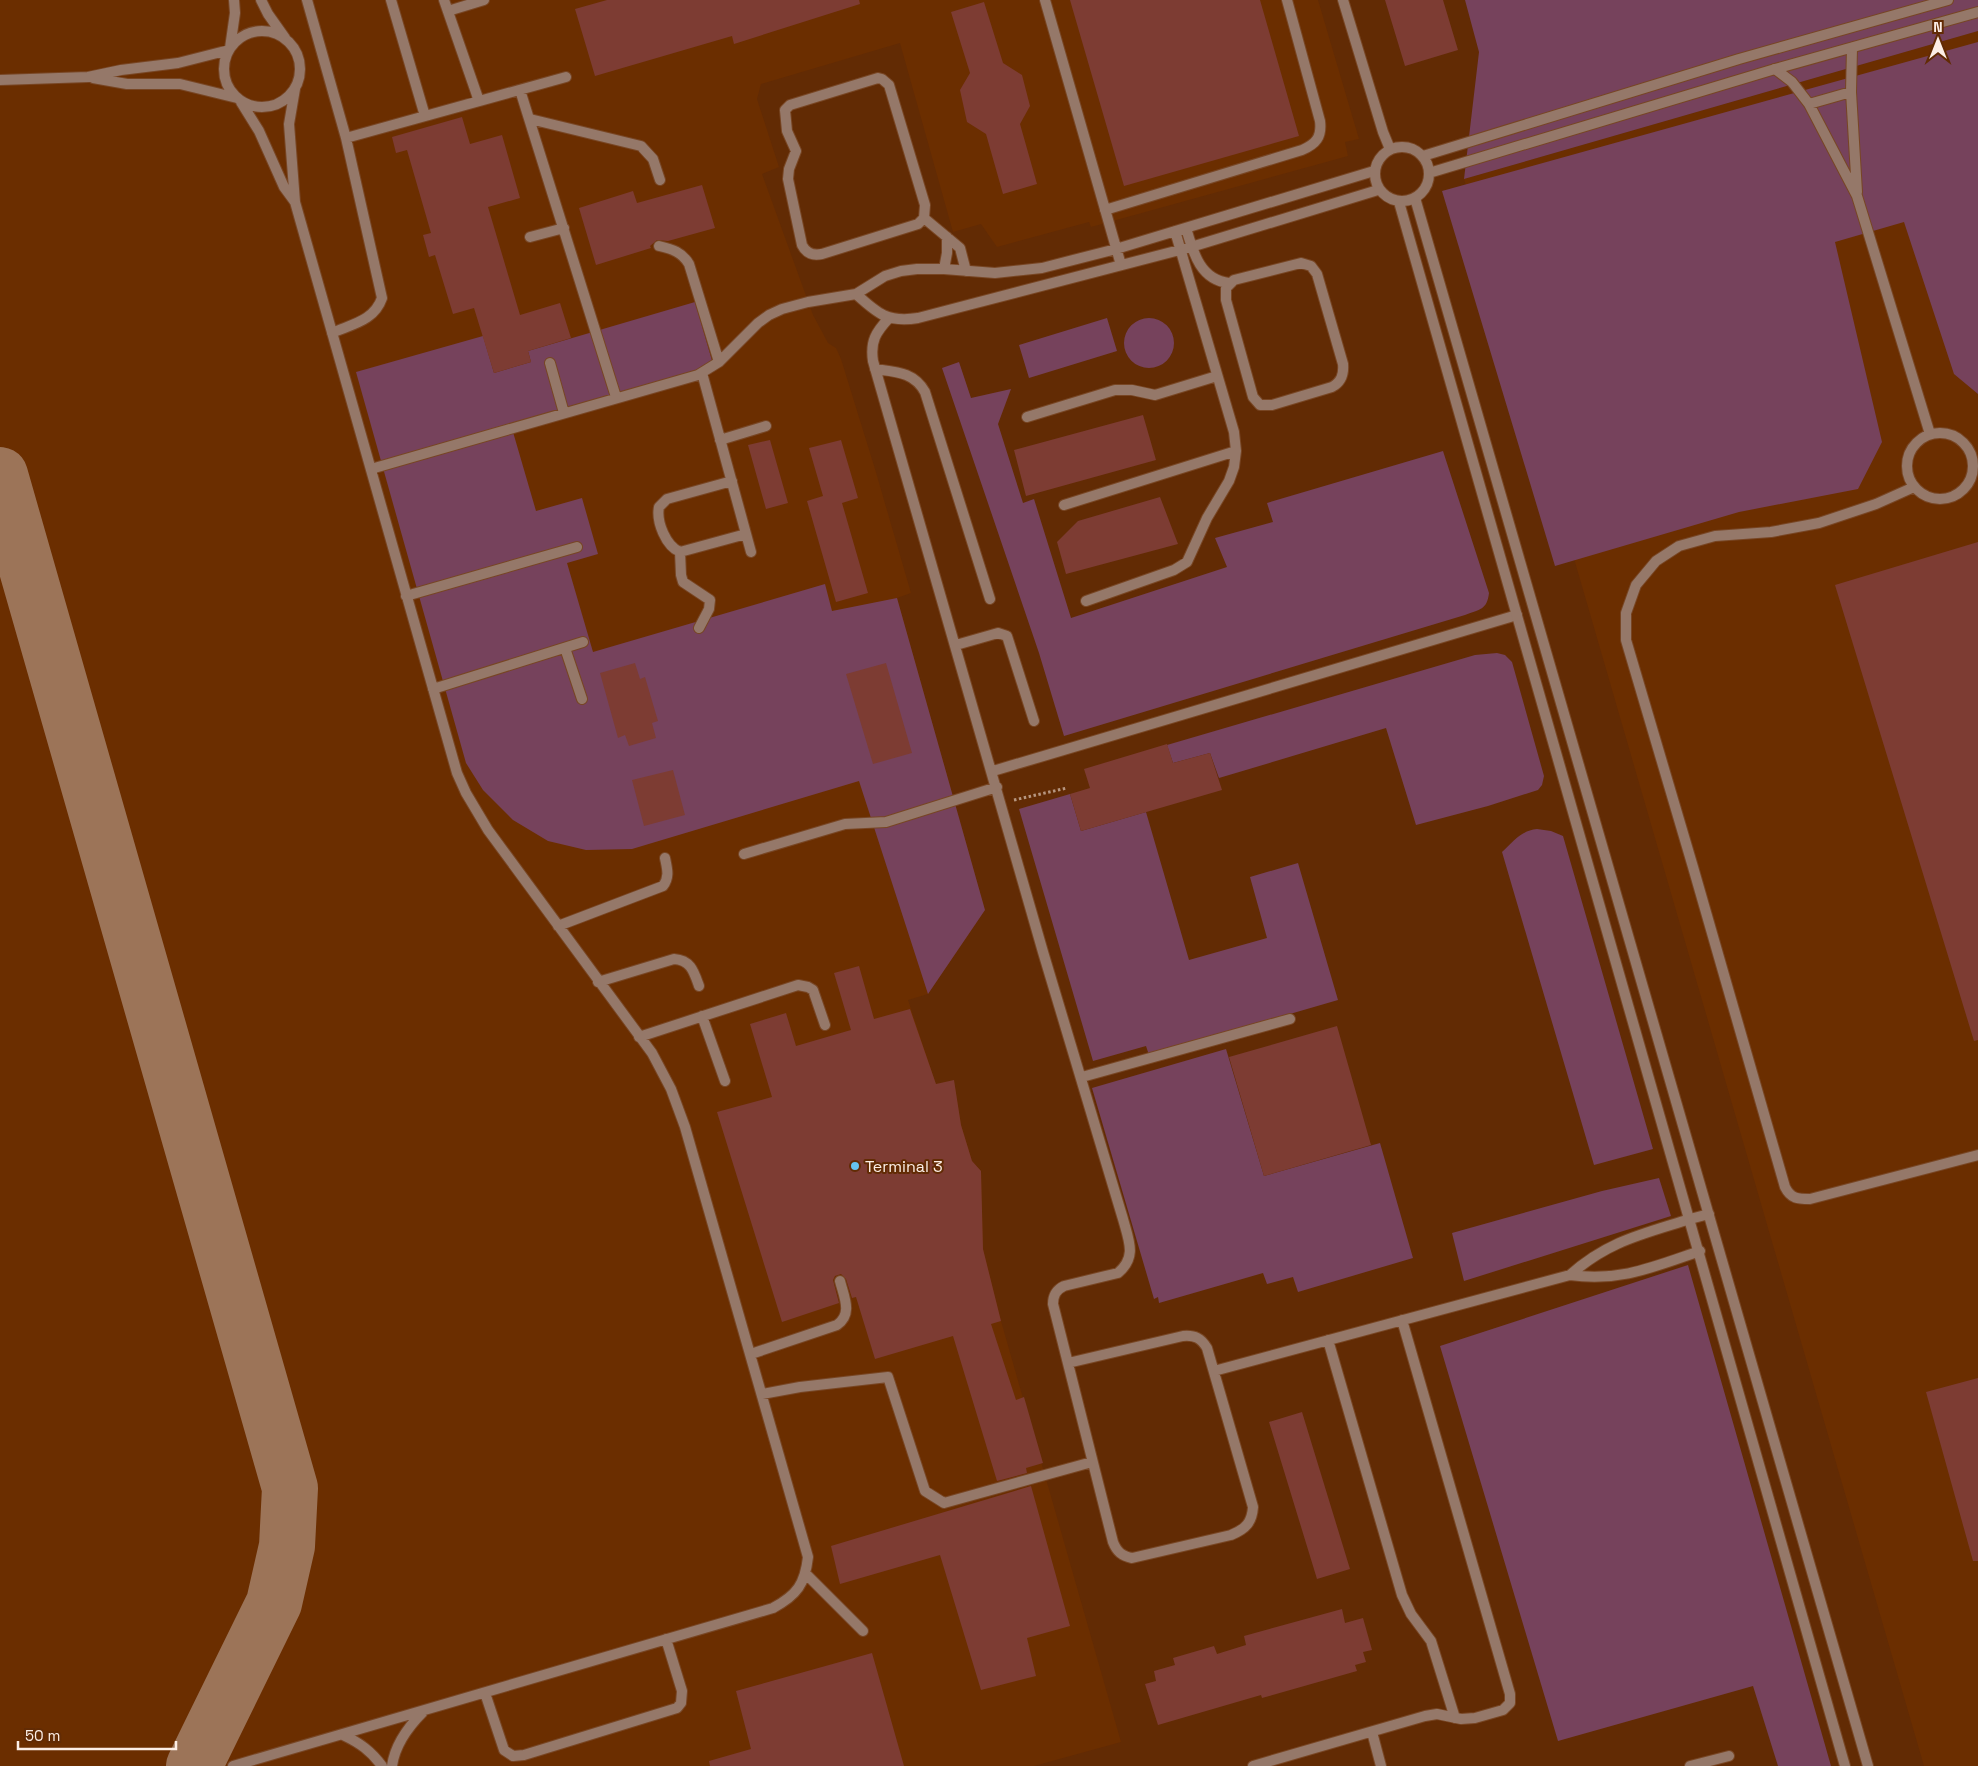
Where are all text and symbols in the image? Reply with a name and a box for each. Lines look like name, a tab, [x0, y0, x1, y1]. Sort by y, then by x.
north arrow	[1913, 15, 1963, 65]
text: N	[1933, 18, 1943, 36]
place label: Terminal 3	[865, 1156, 943, 1177]
marker: Terminal 3	[849, 1160, 861, 1172]
scale bar	[18, 1718, 175, 1750]
text: 50 m	[25, 1726, 60, 1745]

